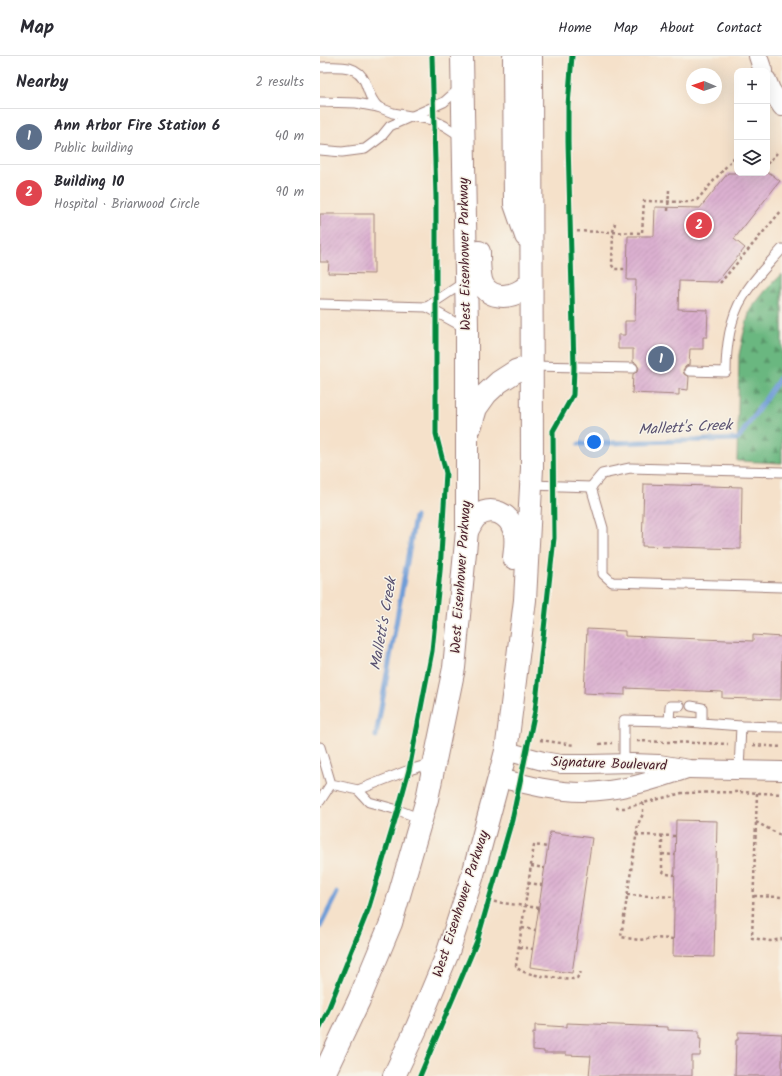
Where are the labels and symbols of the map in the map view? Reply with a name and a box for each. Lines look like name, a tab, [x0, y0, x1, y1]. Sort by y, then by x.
north arrow	[686, 68, 722, 104]
street label: West Eisenhower Parkway	[453, 177, 477, 331]
pin: 2	[686, 210, 712, 240]
pin: 1	[648, 344, 674, 374]
water label: Mallett's Creek	[638, 413, 734, 442]
your location	[584, 432, 604, 452]
street label: West Eisenhower Parkway	[445, 499, 477, 654]
water label: Mallett's Creek	[364, 574, 404, 672]
street label: Signature Boulevard	[551, 751, 668, 777]
street label: West Eisenhower Parkway	[427, 827, 495, 980]

